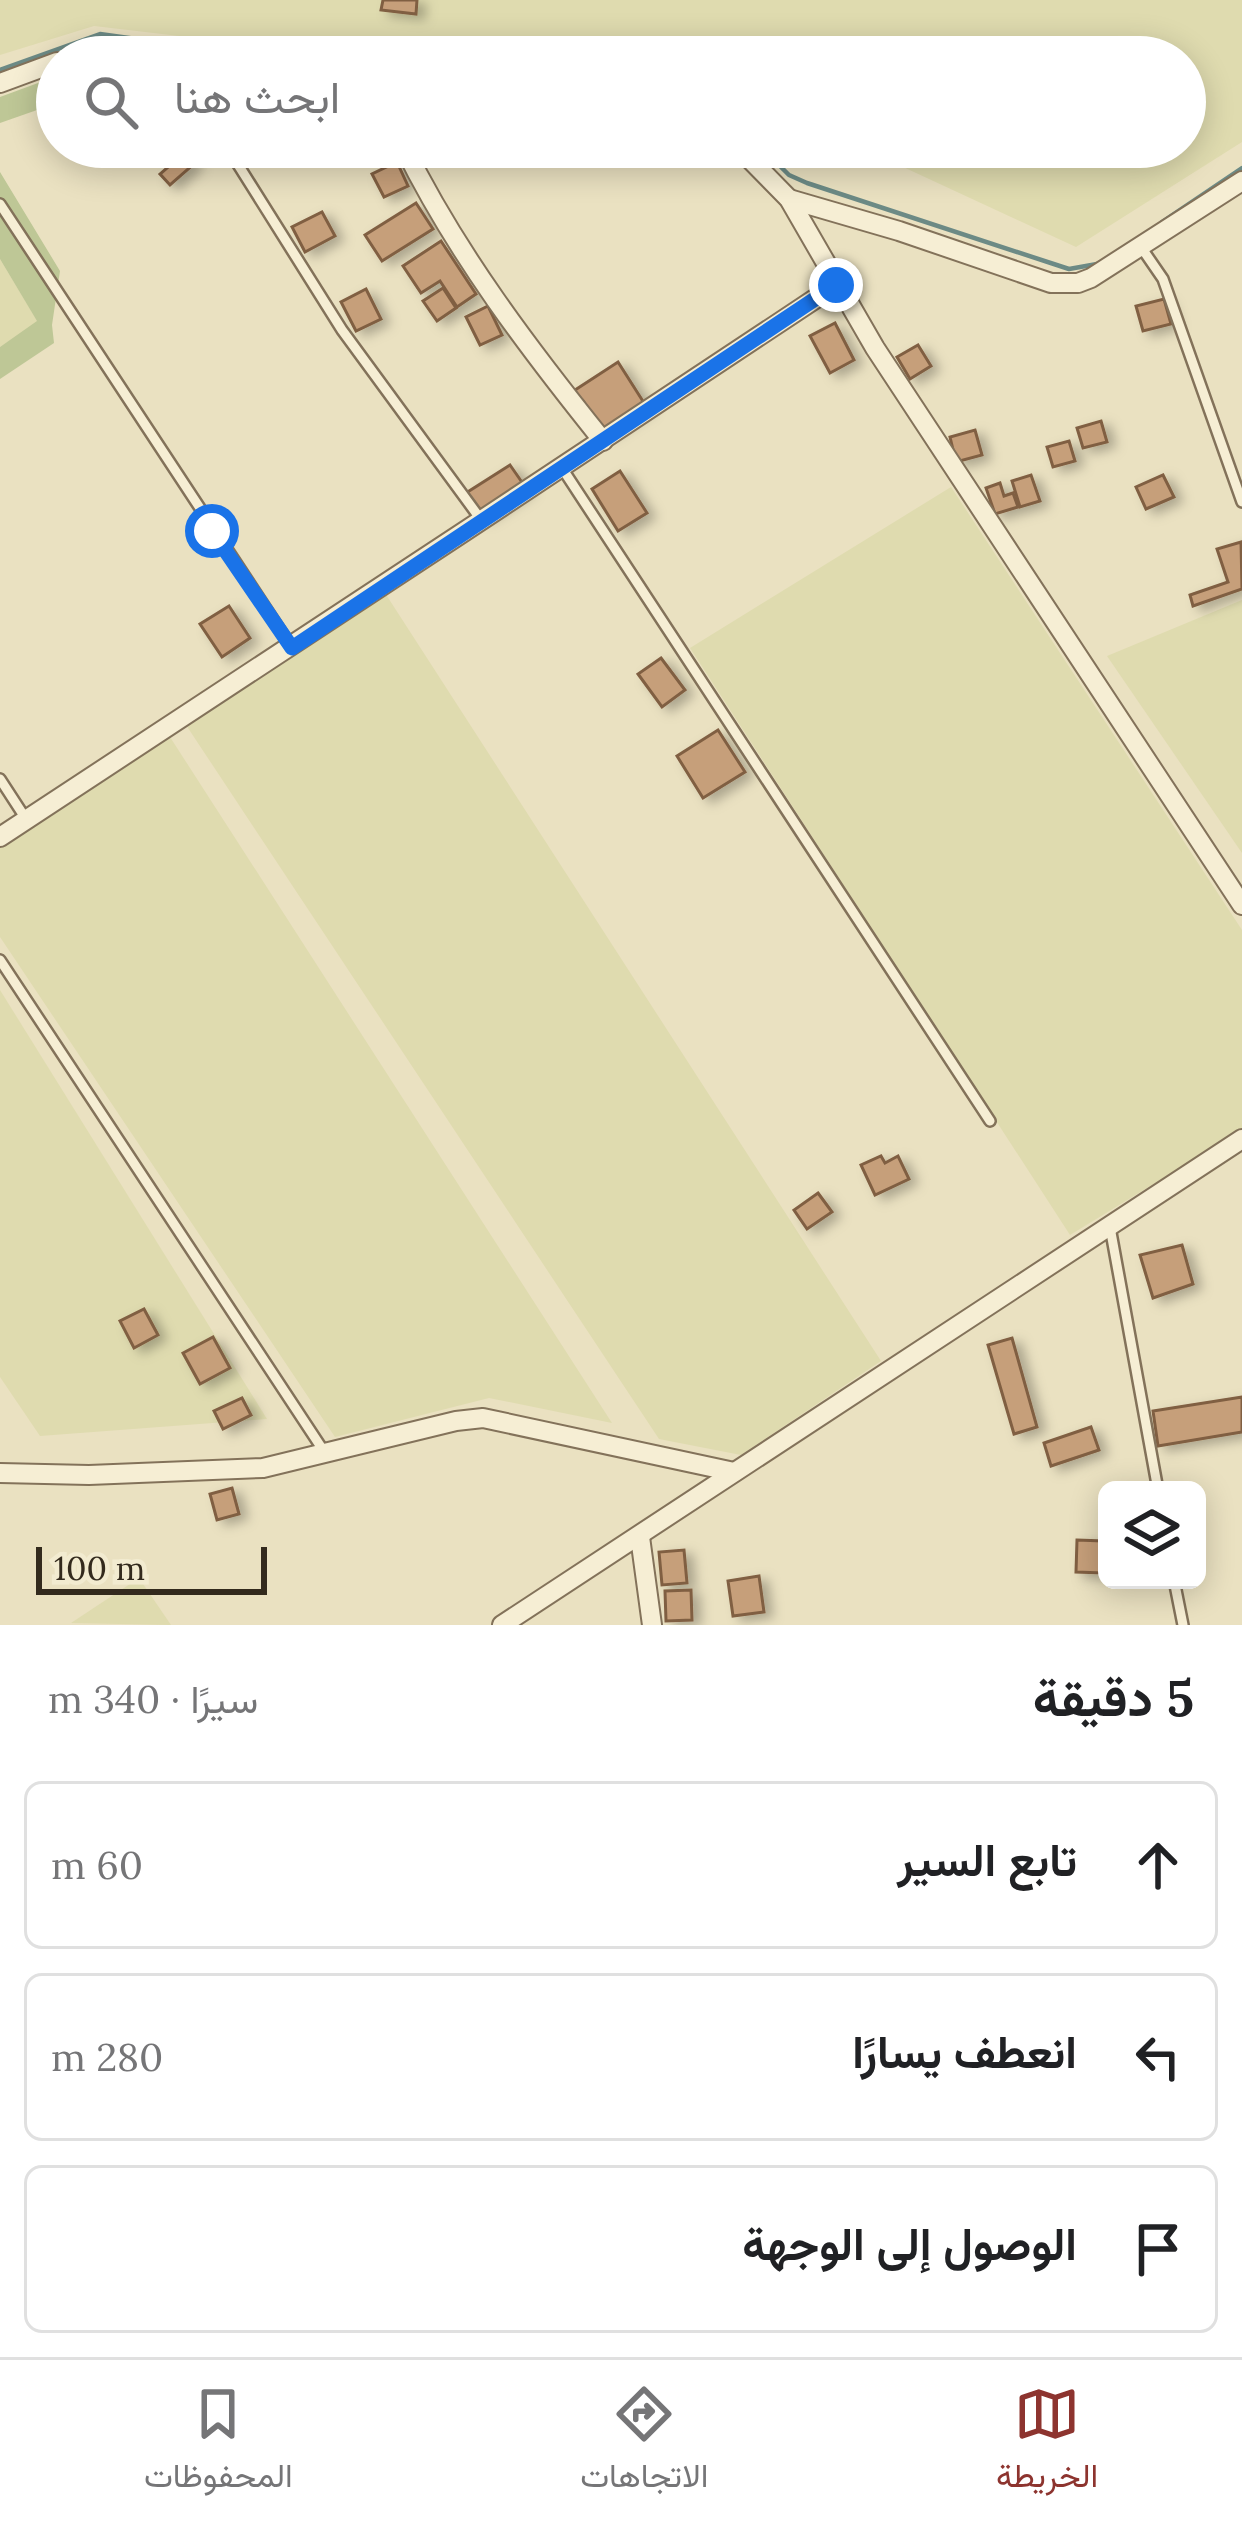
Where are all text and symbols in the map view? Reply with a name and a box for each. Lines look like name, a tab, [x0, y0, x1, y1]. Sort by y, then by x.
search box	[36, 36, 1206, 168]
text: ابحث هنا	[174, 68, 340, 125]
icon: search	[78, 69, 144, 135]
route end	[809, 258, 863, 312]
route start	[185, 504, 239, 558]
map controls	[1098, 1481, 1206, 1589]
button: layers	[1098, 1481, 1206, 1589]
scale bar	[36, 1541, 267, 1594]
text: 100 m	[54, 1547, 145, 1589]
text: 5 دقيقة	[1033, 1665, 1194, 1730]
text: سيرًا · 340 m	[48, 1674, 258, 1724]
text: تابع السير	[897, 1831, 1077, 1888]
icon: ahead	[1125, 1832, 1191, 1898]
text: 60 m	[51, 1840, 143, 1890]
text: انعطف يسارًا	[852, 2023, 1077, 2080]
icon: left	[1125, 2024, 1191, 2090]
text: 280 m	[51, 2032, 163, 2082]
text: الوصول إلى الوجهة	[742, 2215, 1077, 2272]
icon: arrive	[1125, 2216, 1191, 2282]
tab: المحفوظات	[144, 2381, 293, 2505]
tab: الاتجاهات	[580, 2381, 708, 2505]
tab: الخريطة	[996, 2381, 1098, 2505]

